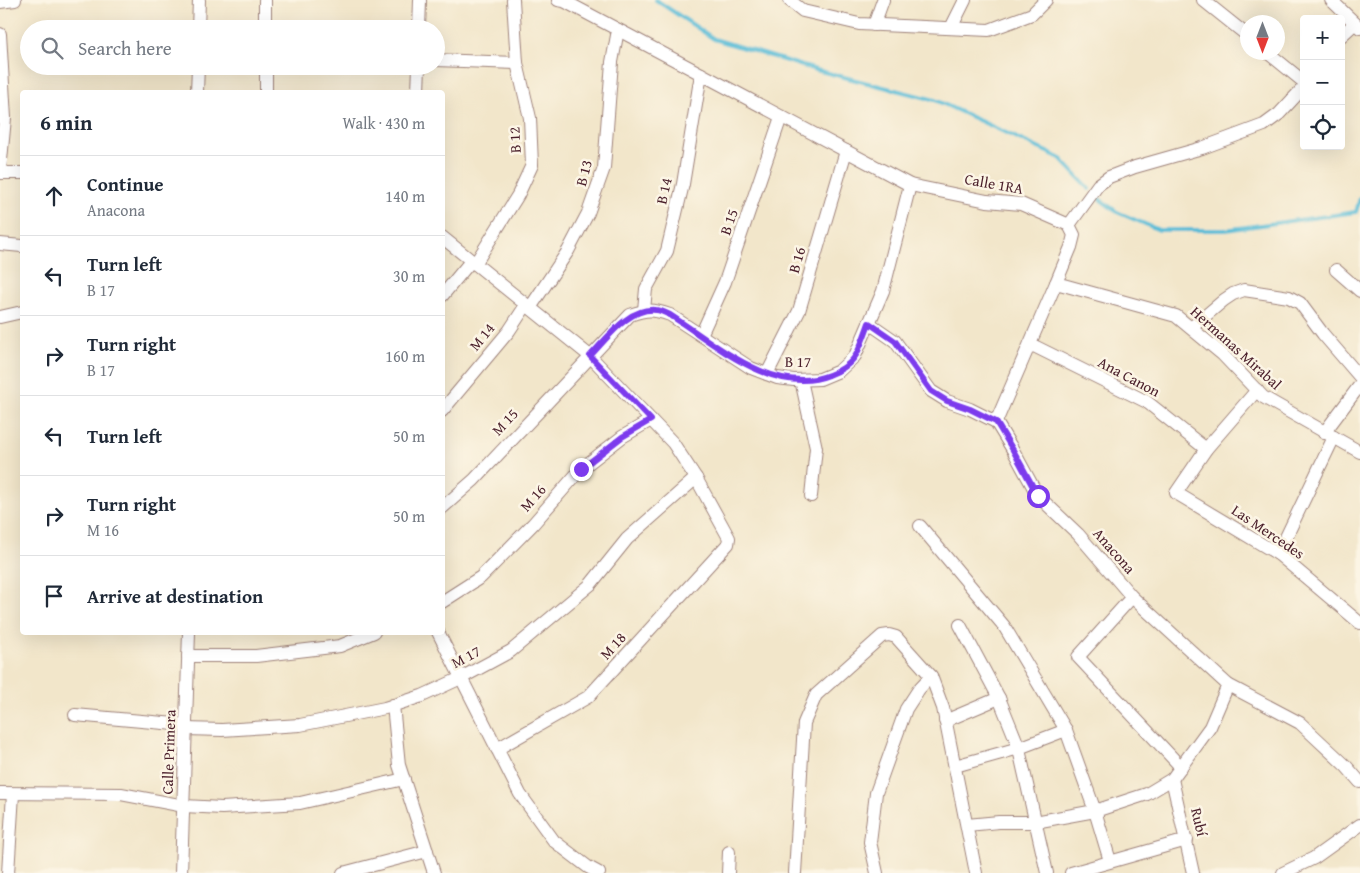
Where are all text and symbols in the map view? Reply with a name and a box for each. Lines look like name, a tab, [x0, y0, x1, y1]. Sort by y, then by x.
north arrow	[1240, 15, 1285, 60]
map controls	[1300, 15, 1345, 150]
button: +	[1300, 15, 1345, 60]
search box	[20, 20, 445, 75]
icon: search	[38, 34, 66, 62]
text: Search here	[78, 34, 172, 62]
button: −	[1300, 60, 1345, 105]
button: locate	[1300, 105, 1345, 150]
text: 6 min	[40, 107, 92, 138]
text: Walk · 430 m	[342, 111, 425, 135]
street label: B 12	[503, 126, 526, 154]
street label: B 13	[570, 157, 597, 188]
street label: Calle 1RA	[963, 168, 1025, 199]
text: Continue	[87, 170, 164, 198]
street label: B 14	[650, 176, 677, 206]
icon: ahead	[40, 182, 68, 210]
text: 140 m	[385, 184, 425, 208]
text: Anacona	[87, 198, 145, 222]
street label: B 15	[714, 206, 743, 238]
street label: B 16	[783, 244, 810, 275]
text: Turn left	[87, 250, 162, 278]
icon: left	[40, 262, 68, 290]
text: 30 m	[393, 264, 425, 288]
text: B 17	[87, 278, 115, 302]
street label: Hermanas Mirabal	[1186, 301, 1286, 394]
street label: M 14	[464, 318, 499, 355]
text: Turn right	[87, 330, 176, 358]
icon: right	[40, 342, 68, 370]
text: 160 m	[385, 344, 425, 368]
street label: B 17	[785, 351, 811, 372]
street label: Ana Canon	[1094, 351, 1165, 402]
text: B 17	[87, 358, 115, 382]
street label: M 15	[487, 404, 523, 440]
icon: left	[40, 422, 68, 450]
text: Turn left	[87, 422, 162, 450]
text: 50 m	[393, 424, 425, 448]
route end	[570, 458, 593, 481]
street label: M 16	[515, 479, 550, 516]
route start	[1027, 485, 1050, 508]
text: Turn right	[87, 490, 176, 518]
street label: Las Mercedes	[1228, 499, 1309, 564]
icon: right	[40, 502, 68, 530]
text: 50 m	[393, 504, 425, 528]
text: M 16	[87, 518, 119, 542]
street label: Anacona	[1089, 523, 1140, 578]
icon: arrive	[40, 582, 68, 610]
text: Arrive at destination	[87, 582, 263, 610]
street label: M 18	[595, 627, 630, 664]
street label: M 17	[448, 640, 484, 673]
street label: Calle Primera	[157, 709, 180, 795]
street label: Rubí	[1186, 806, 1213, 839]

